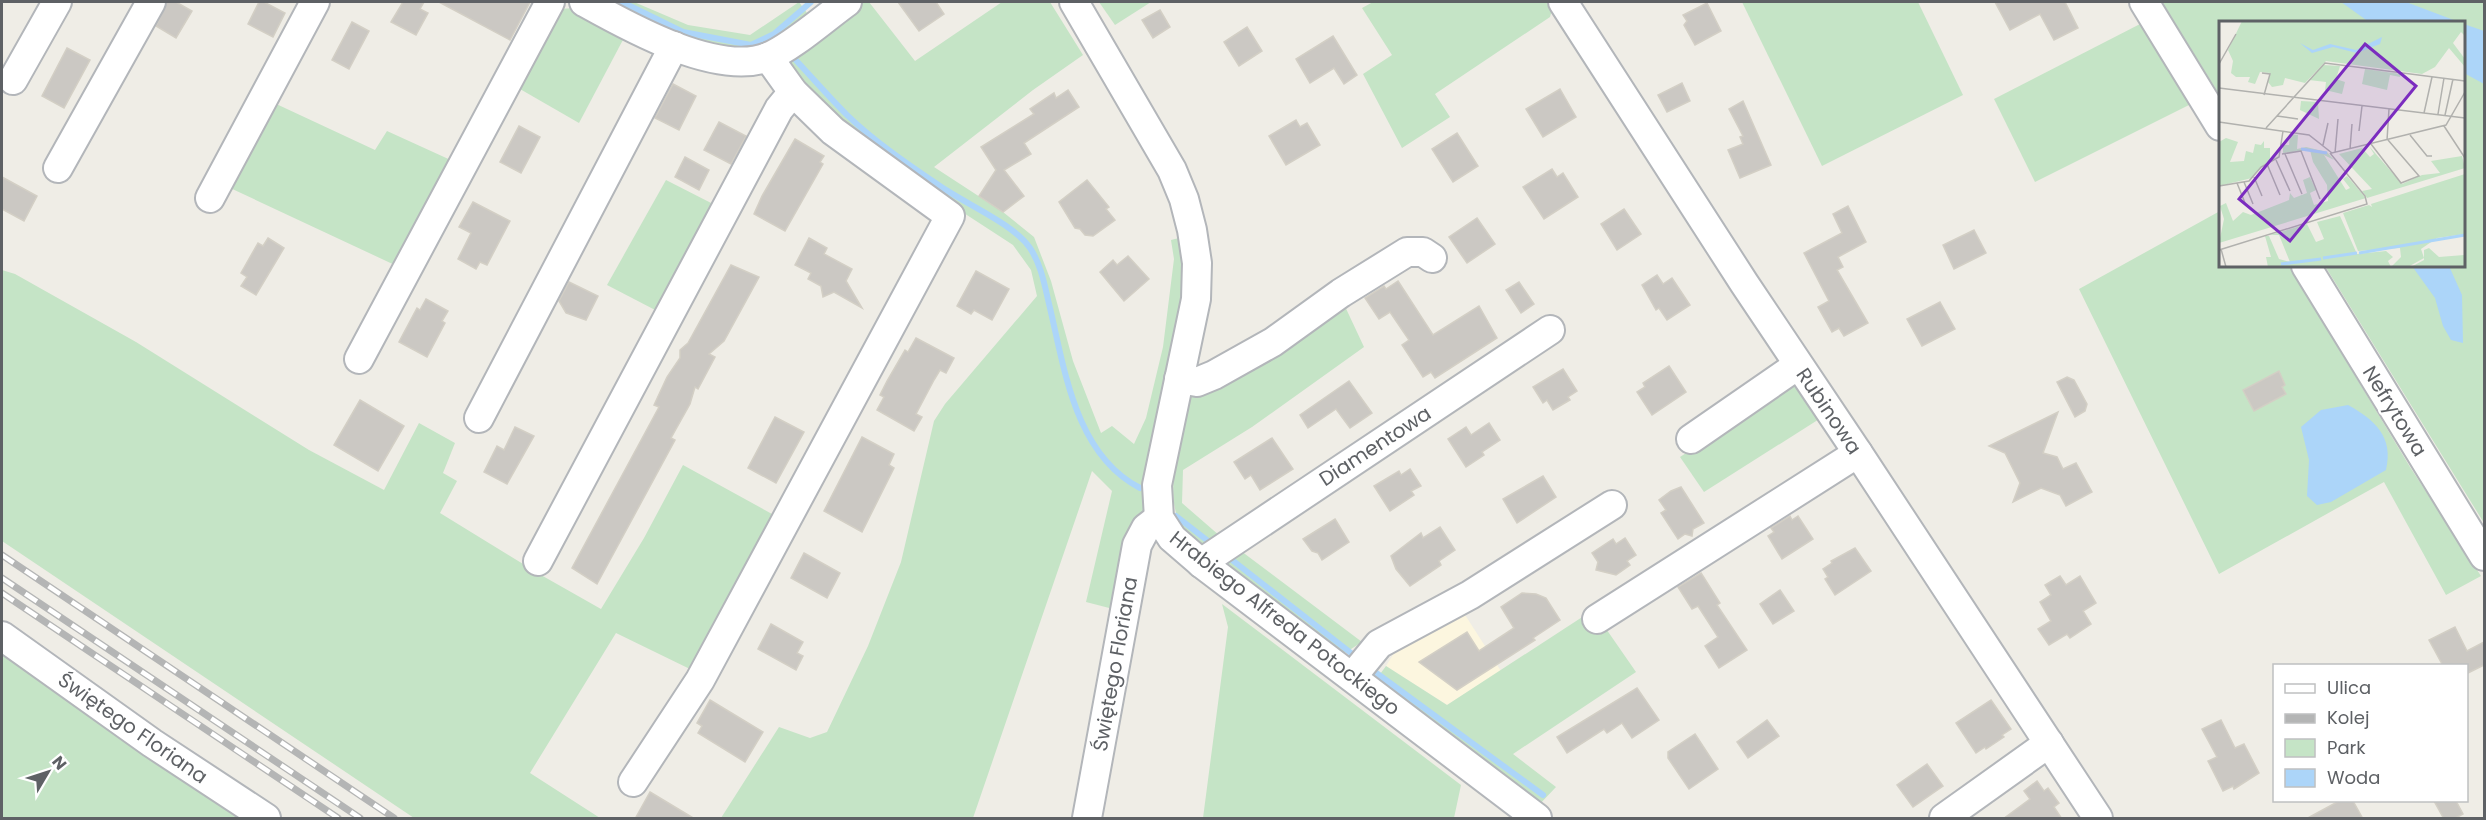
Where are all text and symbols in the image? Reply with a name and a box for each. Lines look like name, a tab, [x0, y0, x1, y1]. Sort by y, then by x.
inset map	[2219, 21, 2465, 267]
street label: Nefrytowa	[2356, 360, 2434, 462]
street label: Rubinowa	[1790, 362, 1868, 460]
street label: Diamentowa	[1314, 399, 1436, 493]
street label: Hrabiego Alfreda Potockiego	[1164, 524, 1406, 722]
street label: Świętego Floriana	[1086, 574, 1144, 754]
legend	[2273, 664, 2468, 802]
street label: Świętego Floriana	[53, 666, 213, 790]
text: Ulica	[2327, 675, 2371, 700]
text: Kolej	[2327, 705, 2369, 730]
text: Park	[2327, 735, 2366, 760]
north arrow	[18, 742, 78, 802]
text: N	[47, 751, 72, 775]
text: Woda	[2327, 765, 2380, 790]

